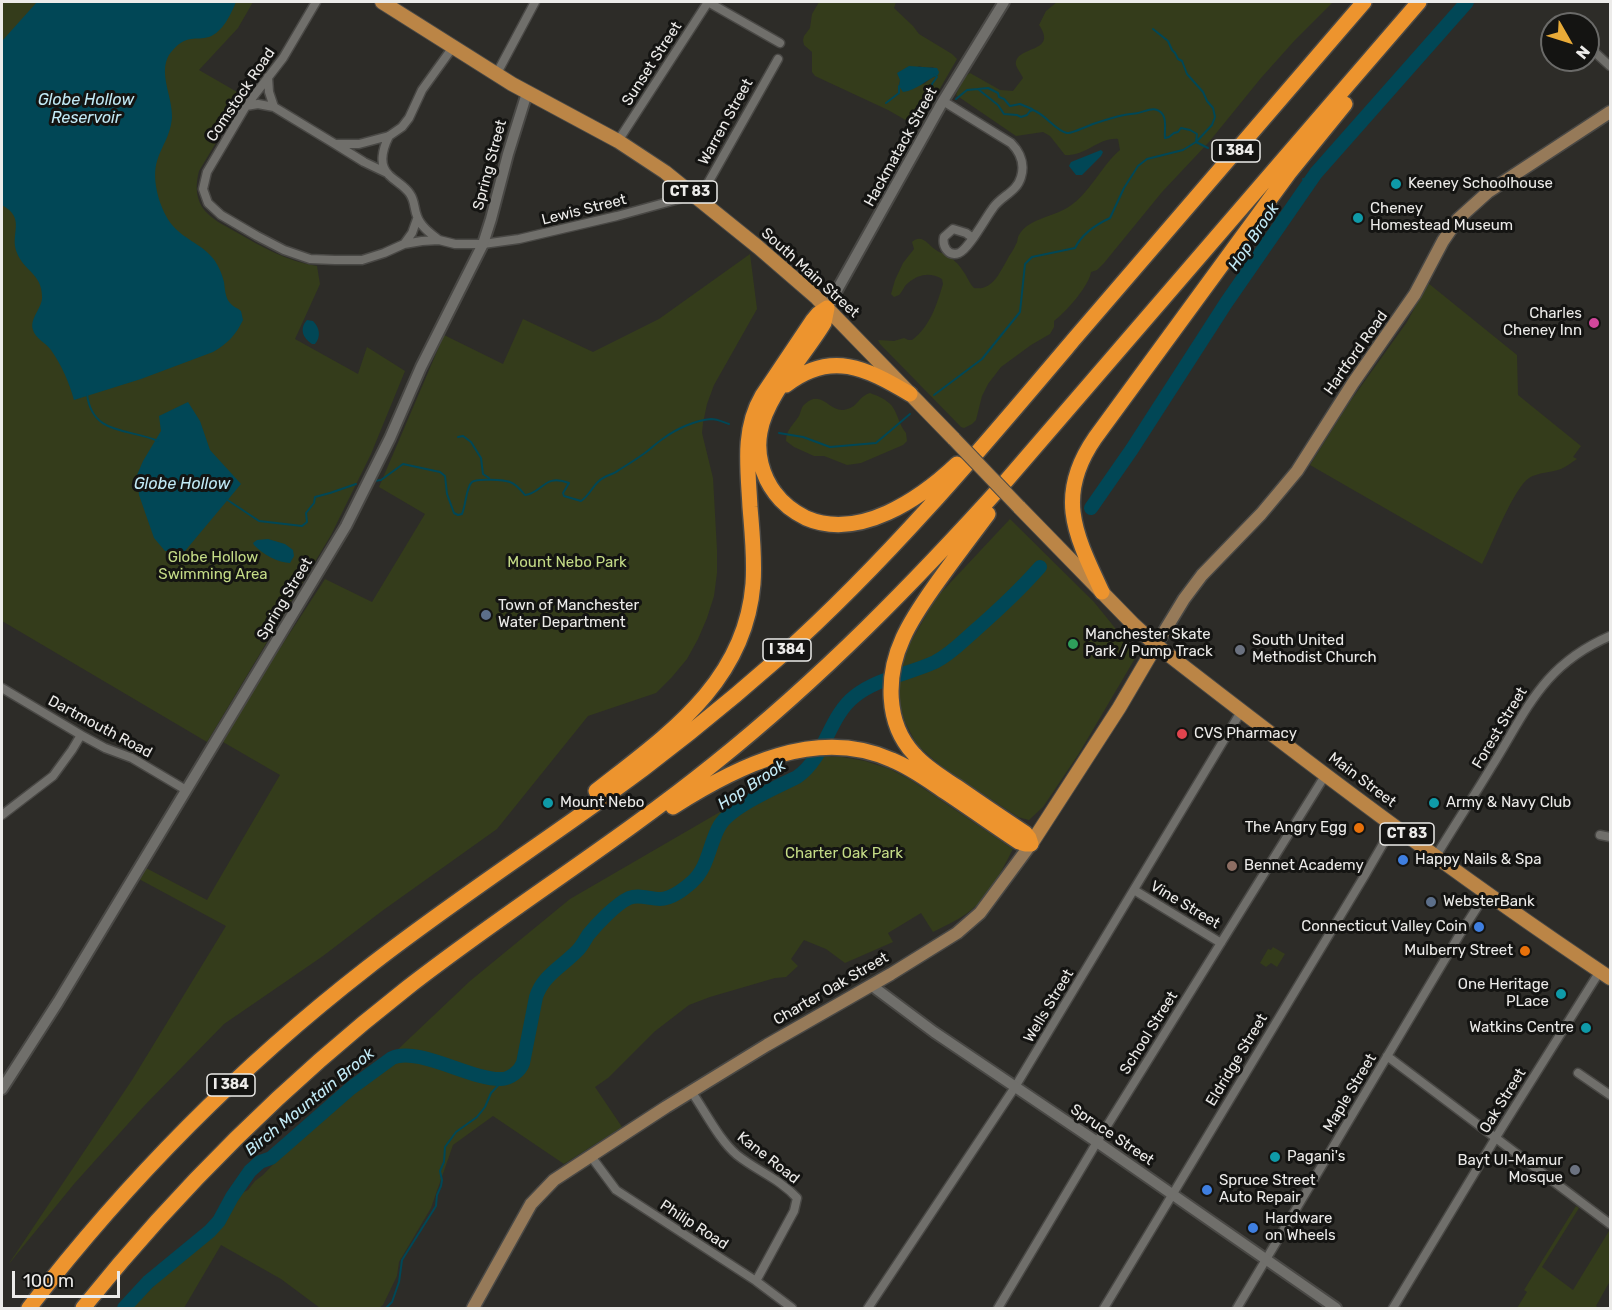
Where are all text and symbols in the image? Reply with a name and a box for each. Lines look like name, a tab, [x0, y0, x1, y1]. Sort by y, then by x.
north arrow	[1540, 12, 1600, 72]
street label: Sunset Street	[618, 19, 686, 109]
text: N	[1572, 42, 1594, 63]
street label: Comstock Road	[203, 45, 279, 145]
street label: Warren Street	[695, 76, 757, 168]
street label: Hackmatack Street	[861, 84, 941, 210]
water label: Globe Hollow Reservoir	[38, 90, 134, 128]
street label: Spring Street	[469, 118, 511, 212]
road number: I 384	[1212, 140, 1260, 162]
place label: Keeney Schoolhouse	[1408, 175, 1553, 193]
marker: Keeney Schoolhouse	[1389, 177, 1403, 191]
road number: CT 83	[663, 181, 717, 203]
street label: Lewis Street	[540, 191, 628, 229]
water label: Hop Brook	[1224, 200, 1284, 274]
place label: Cheney Homestead Museum	[1370, 200, 1513, 235]
marker: Cheney Homestead Museum	[1351, 211, 1365, 225]
street label: South Main Street	[757, 224, 863, 322]
place label: Charles Cheney Inn	[1503, 305, 1582, 340]
street label: Hartford Road	[1320, 308, 1392, 398]
marker: Charles Cheney Inn	[1587, 316, 1601, 330]
water label: Globe Hollow	[134, 474, 230, 494]
park label: Globe Hollow Swimming Area	[158, 549, 268, 584]
park label: Mount Nebo Park	[507, 554, 627, 572]
street label: Spring Street	[253, 555, 317, 643]
place label: Town of Manchester Water Department	[498, 597, 639, 632]
marker: Town of Manchester Water Department	[479, 608, 493, 622]
place label: Manchester Skate Park / Pump Track	[1085, 626, 1213, 661]
place label: South United Methodist Church	[1252, 632, 1377, 667]
marker: Manchester Skate Park / Pump Track	[1066, 637, 1080, 651]
road number: I 384	[763, 639, 811, 661]
marker: South United Methodist Church	[1233, 643, 1247, 657]
street label: Forest Street	[1469, 684, 1531, 772]
street label: Dartmouth Road	[45, 692, 155, 762]
place label: CVS Pharmacy	[1194, 725, 1297, 743]
marker: CVS Pharmacy	[1175, 727, 1189, 741]
street label: Main Street	[1325, 749, 1399, 811]
water label: Hop Brook	[714, 756, 790, 814]
place label: Mount Nebo	[560, 794, 644, 812]
place label: Army & Navy Club	[1446, 794, 1571, 812]
marker: Mount Nebo	[541, 796, 555, 810]
marker: Army & Navy Club	[1427, 796, 1441, 810]
place label: The Angry Egg	[1245, 819, 1347, 837]
marker: The Angry Egg	[1352, 821, 1366, 835]
road number: CT 83	[1380, 823, 1434, 845]
park label: Charter Oak Park	[785, 845, 903, 863]
place label: Happy Nails & Spa	[1415, 851, 1541, 869]
marker: Happy Nails & Spa	[1396, 853, 1410, 867]
place label: Bennet Academy	[1244, 857, 1364, 875]
marker: Bennet Academy	[1225, 859, 1239, 873]
street label: Vine Street	[1147, 877, 1223, 933]
place label: WebsterBank	[1443, 893, 1535, 911]
marker: WebsterBank	[1424, 895, 1438, 909]
place label: Connecticut Valley Coin	[1301, 918, 1467, 936]
marker: Connecticut Valley Coin	[1472, 920, 1486, 934]
place label: Mulberry Street	[1404, 942, 1513, 960]
marker: Mulberry Street	[1518, 944, 1532, 958]
street label: Charter Oak Street	[770, 949, 892, 1029]
street label: Wells Street	[1020, 966, 1078, 1046]
place label: One Heritage PLace	[1458, 976, 1549, 1011]
marker: One Heritage PLace	[1554, 987, 1568, 1001]
street label: School Street	[1116, 988, 1182, 1078]
street label: Eldridge Street	[1202, 1011, 1272, 1109]
place label: Watkins Centre	[1469, 1019, 1574, 1037]
marker: Watkins Centre	[1579, 1021, 1593, 1035]
water label: Birch Mountain Brook	[242, 1044, 378, 1160]
street label: Maple Street	[1320, 1051, 1380, 1135]
street label: Oak Street	[1476, 1065, 1530, 1137]
road number: I 384	[207, 1074, 255, 1096]
street label: Spruce Street	[1067, 1100, 1157, 1170]
street label: Kane Road	[733, 1128, 803, 1188]
place label: Pagani's	[1287, 1148, 1345, 1166]
marker: Pagani's	[1268, 1150, 1282, 1164]
place label: Bayt Ul-Mamur Mosque	[1457, 1152, 1563, 1187]
marker: Bayt Ul-Mamur Mosque	[1568, 1163, 1582, 1177]
place label: Spruce Street Auto Repair	[1219, 1172, 1316, 1207]
marker: Spruce Street Auto Repair	[1200, 1183, 1214, 1197]
street label: Philip Road	[656, 1196, 732, 1254]
place label: Hardware on Wheels	[1265, 1210, 1336, 1245]
marker: Hardware on Wheels	[1246, 1221, 1260, 1235]
scale bar	[15, 1259, 123, 1297]
text: 100 m	[23, 1270, 74, 1292]

